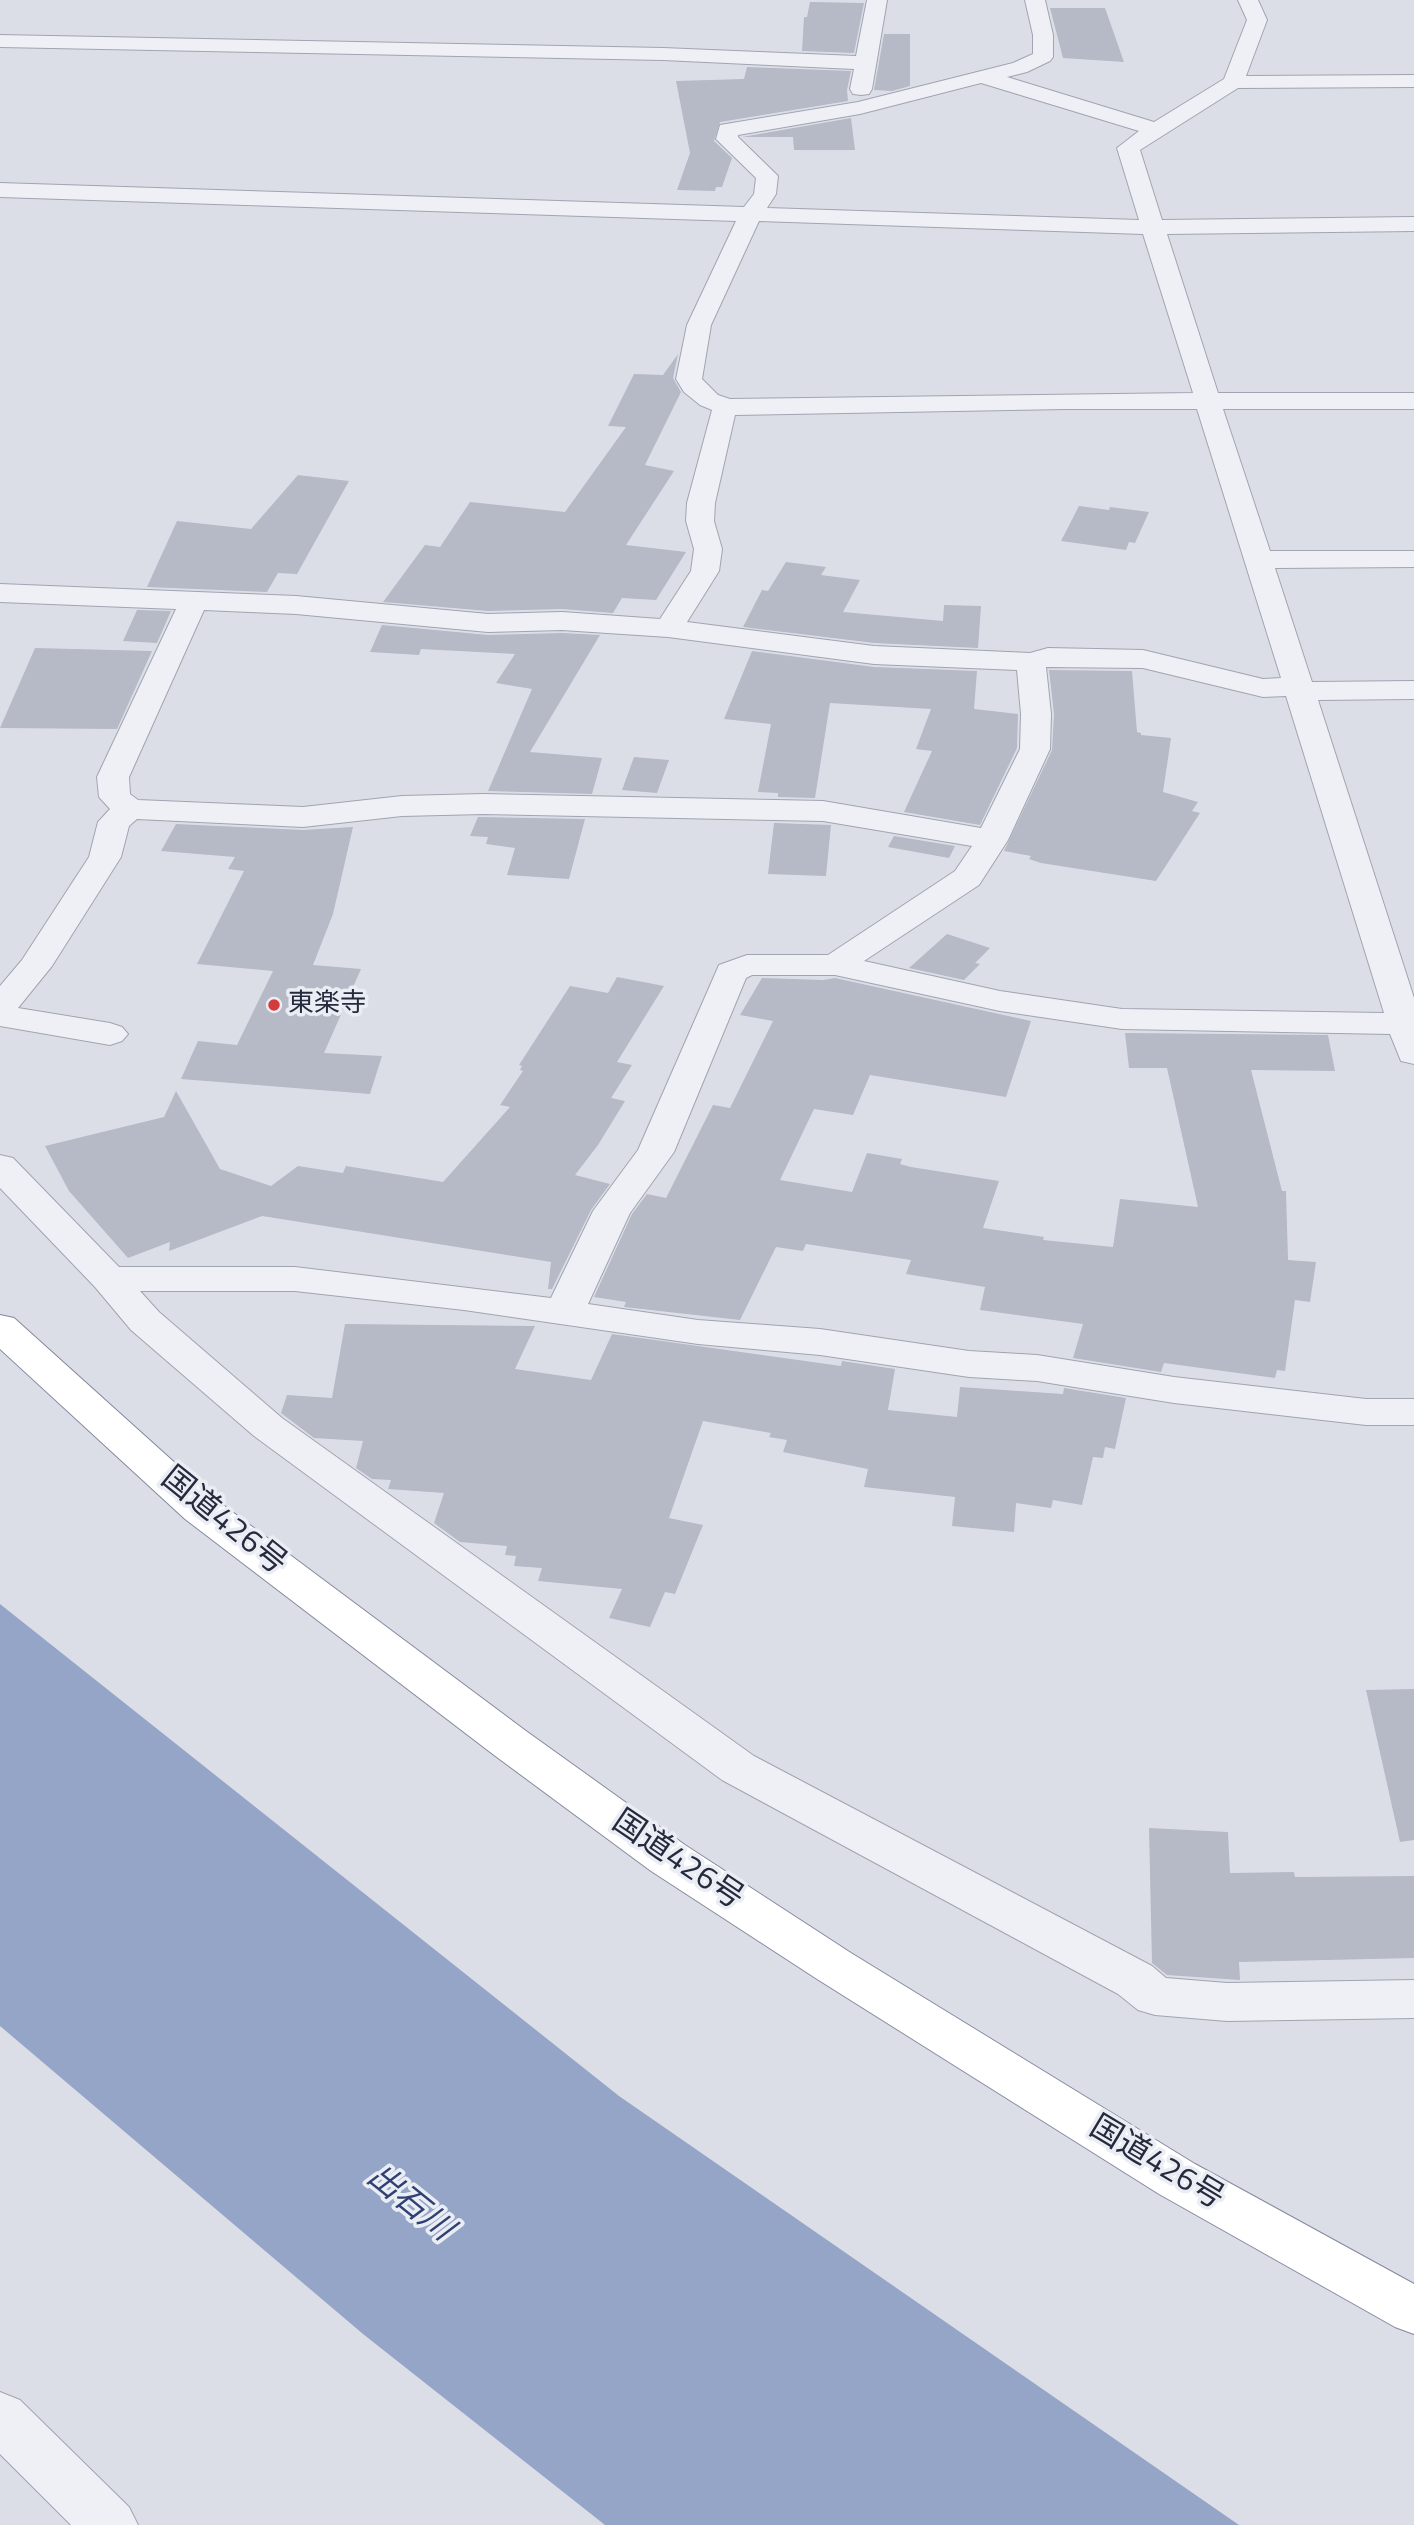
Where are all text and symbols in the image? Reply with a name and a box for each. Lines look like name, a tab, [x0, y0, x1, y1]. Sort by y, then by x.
place label: 東楽寺	[288, 989, 366, 1021]
marker: 東楽寺	[266, 997, 282, 1013]
street label: 国道426号	[153, 1460, 293, 1584]
street label: 国道426号	[604, 1803, 750, 1919]
street label: 国道426号	[1082, 2109, 1230, 2219]
water label: 出石川	[358, 2157, 460, 2251]

